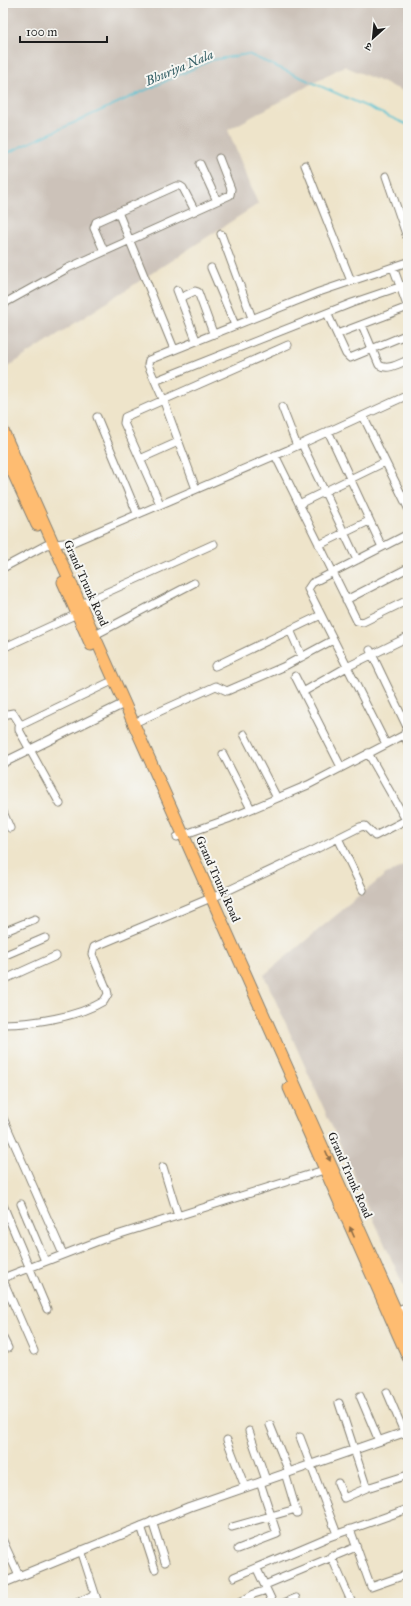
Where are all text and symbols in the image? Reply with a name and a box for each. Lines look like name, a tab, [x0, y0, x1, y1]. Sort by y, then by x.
scale bar	[20, 18, 107, 44]
north arrow	[353, 18, 393, 58]
text: 100 m	[26, 25, 57, 39]
text: उ	[362, 39, 375, 54]
water label: Bhuriya Nala	[142, 46, 216, 90]
street label: Grand Trunk Road	[61, 538, 111, 628]
street label: Grand Trunk Road	[193, 834, 243, 924]
street label: Grand Trunk Road	[325, 1130, 375, 1220]
one-way arrow	[326, 1151, 332, 1163]
one-way arrow	[349, 1226, 355, 1238]

